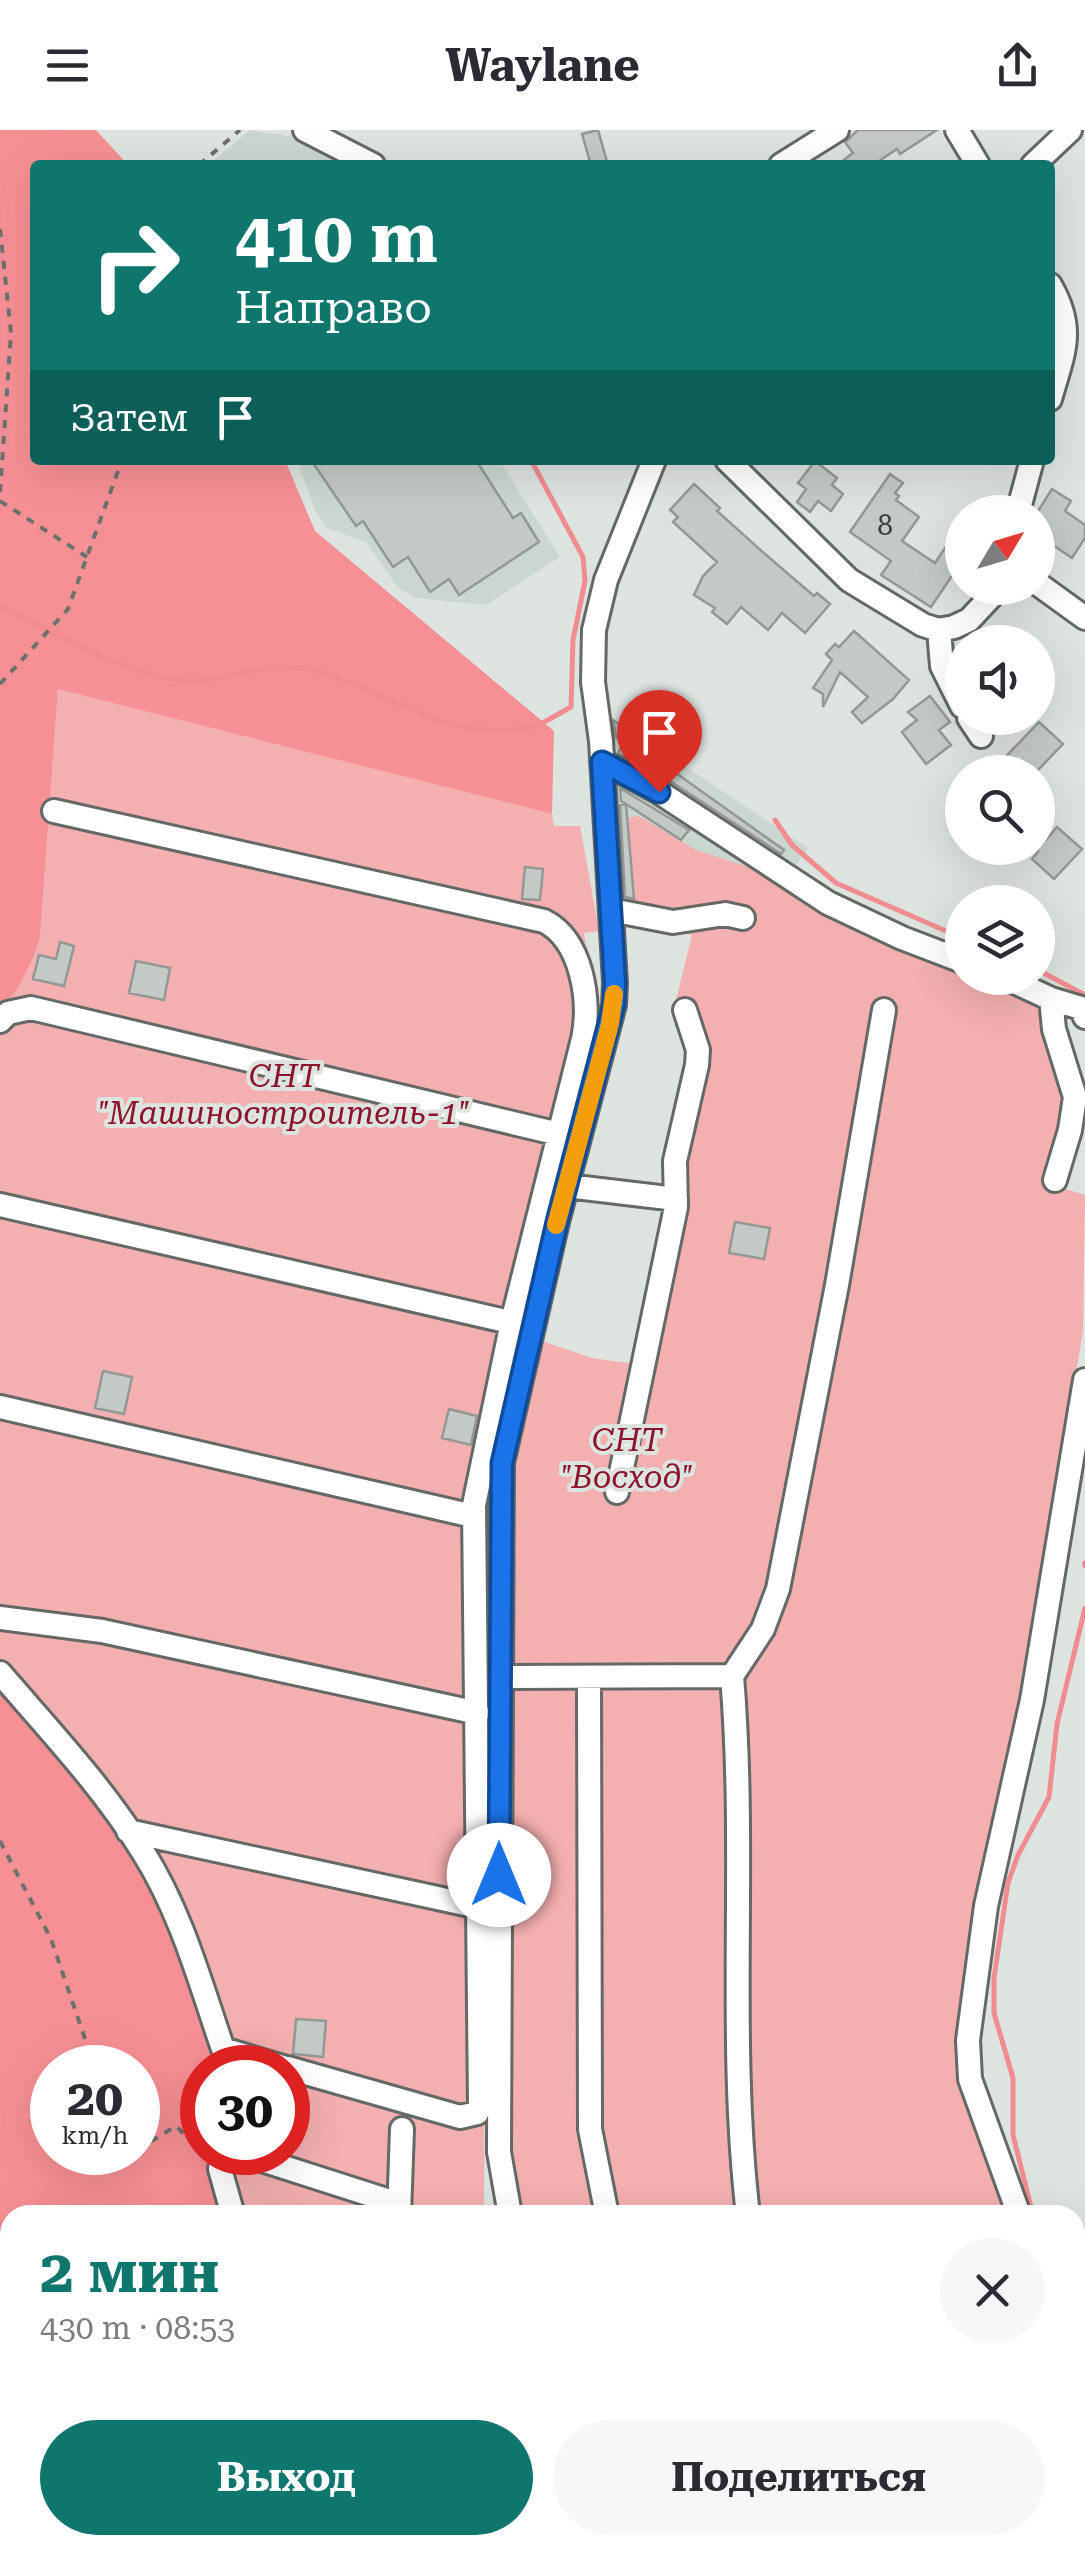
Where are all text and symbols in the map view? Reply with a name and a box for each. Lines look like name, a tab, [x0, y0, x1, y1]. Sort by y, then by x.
icon: menu	[40, 38, 95, 93]
icon: share	[990, 38, 1045, 93]
text: Waylane	[445, 39, 640, 92]
text: 410 m	[235, 197, 438, 279]
icon: right	[70, 200, 200, 330]
text: Направо	[235, 281, 432, 334]
icon: arrive	[208, 390, 263, 445]
text: Затем	[70, 396, 188, 440]
north arrow	[945, 495, 1055, 605]
map controls	[945, 495, 1055, 995]
house number: 8	[877, 509, 893, 542]
button: sound	[945, 625, 1055, 735]
pin	[617, 690, 702, 793]
icon: arrive	[632, 705, 687, 760]
button: search	[945, 755, 1055, 865]
button: layers	[945, 885, 1055, 995]
park label: СНТ "Машиностроитель-1"	[98, 1057, 470, 1132]
park label: СНТ "Восход"	[560, 1421, 694, 1496]
position arrow	[447, 1823, 551, 1927]
speed limit sign: 30	[180, 2045, 310, 2175]
text: 20	[67, 2069, 123, 2127]
text: km/h	[62, 2121, 128, 2150]
text: 2 мин	[40, 2236, 219, 2307]
button: close	[940, 2238, 1045, 2343]
text: 430 m · 08:53	[40, 2309, 235, 2347]
button: Выход	[40, 2420, 533, 2535]
button: Поделиться	[553, 2420, 1045, 2535]

